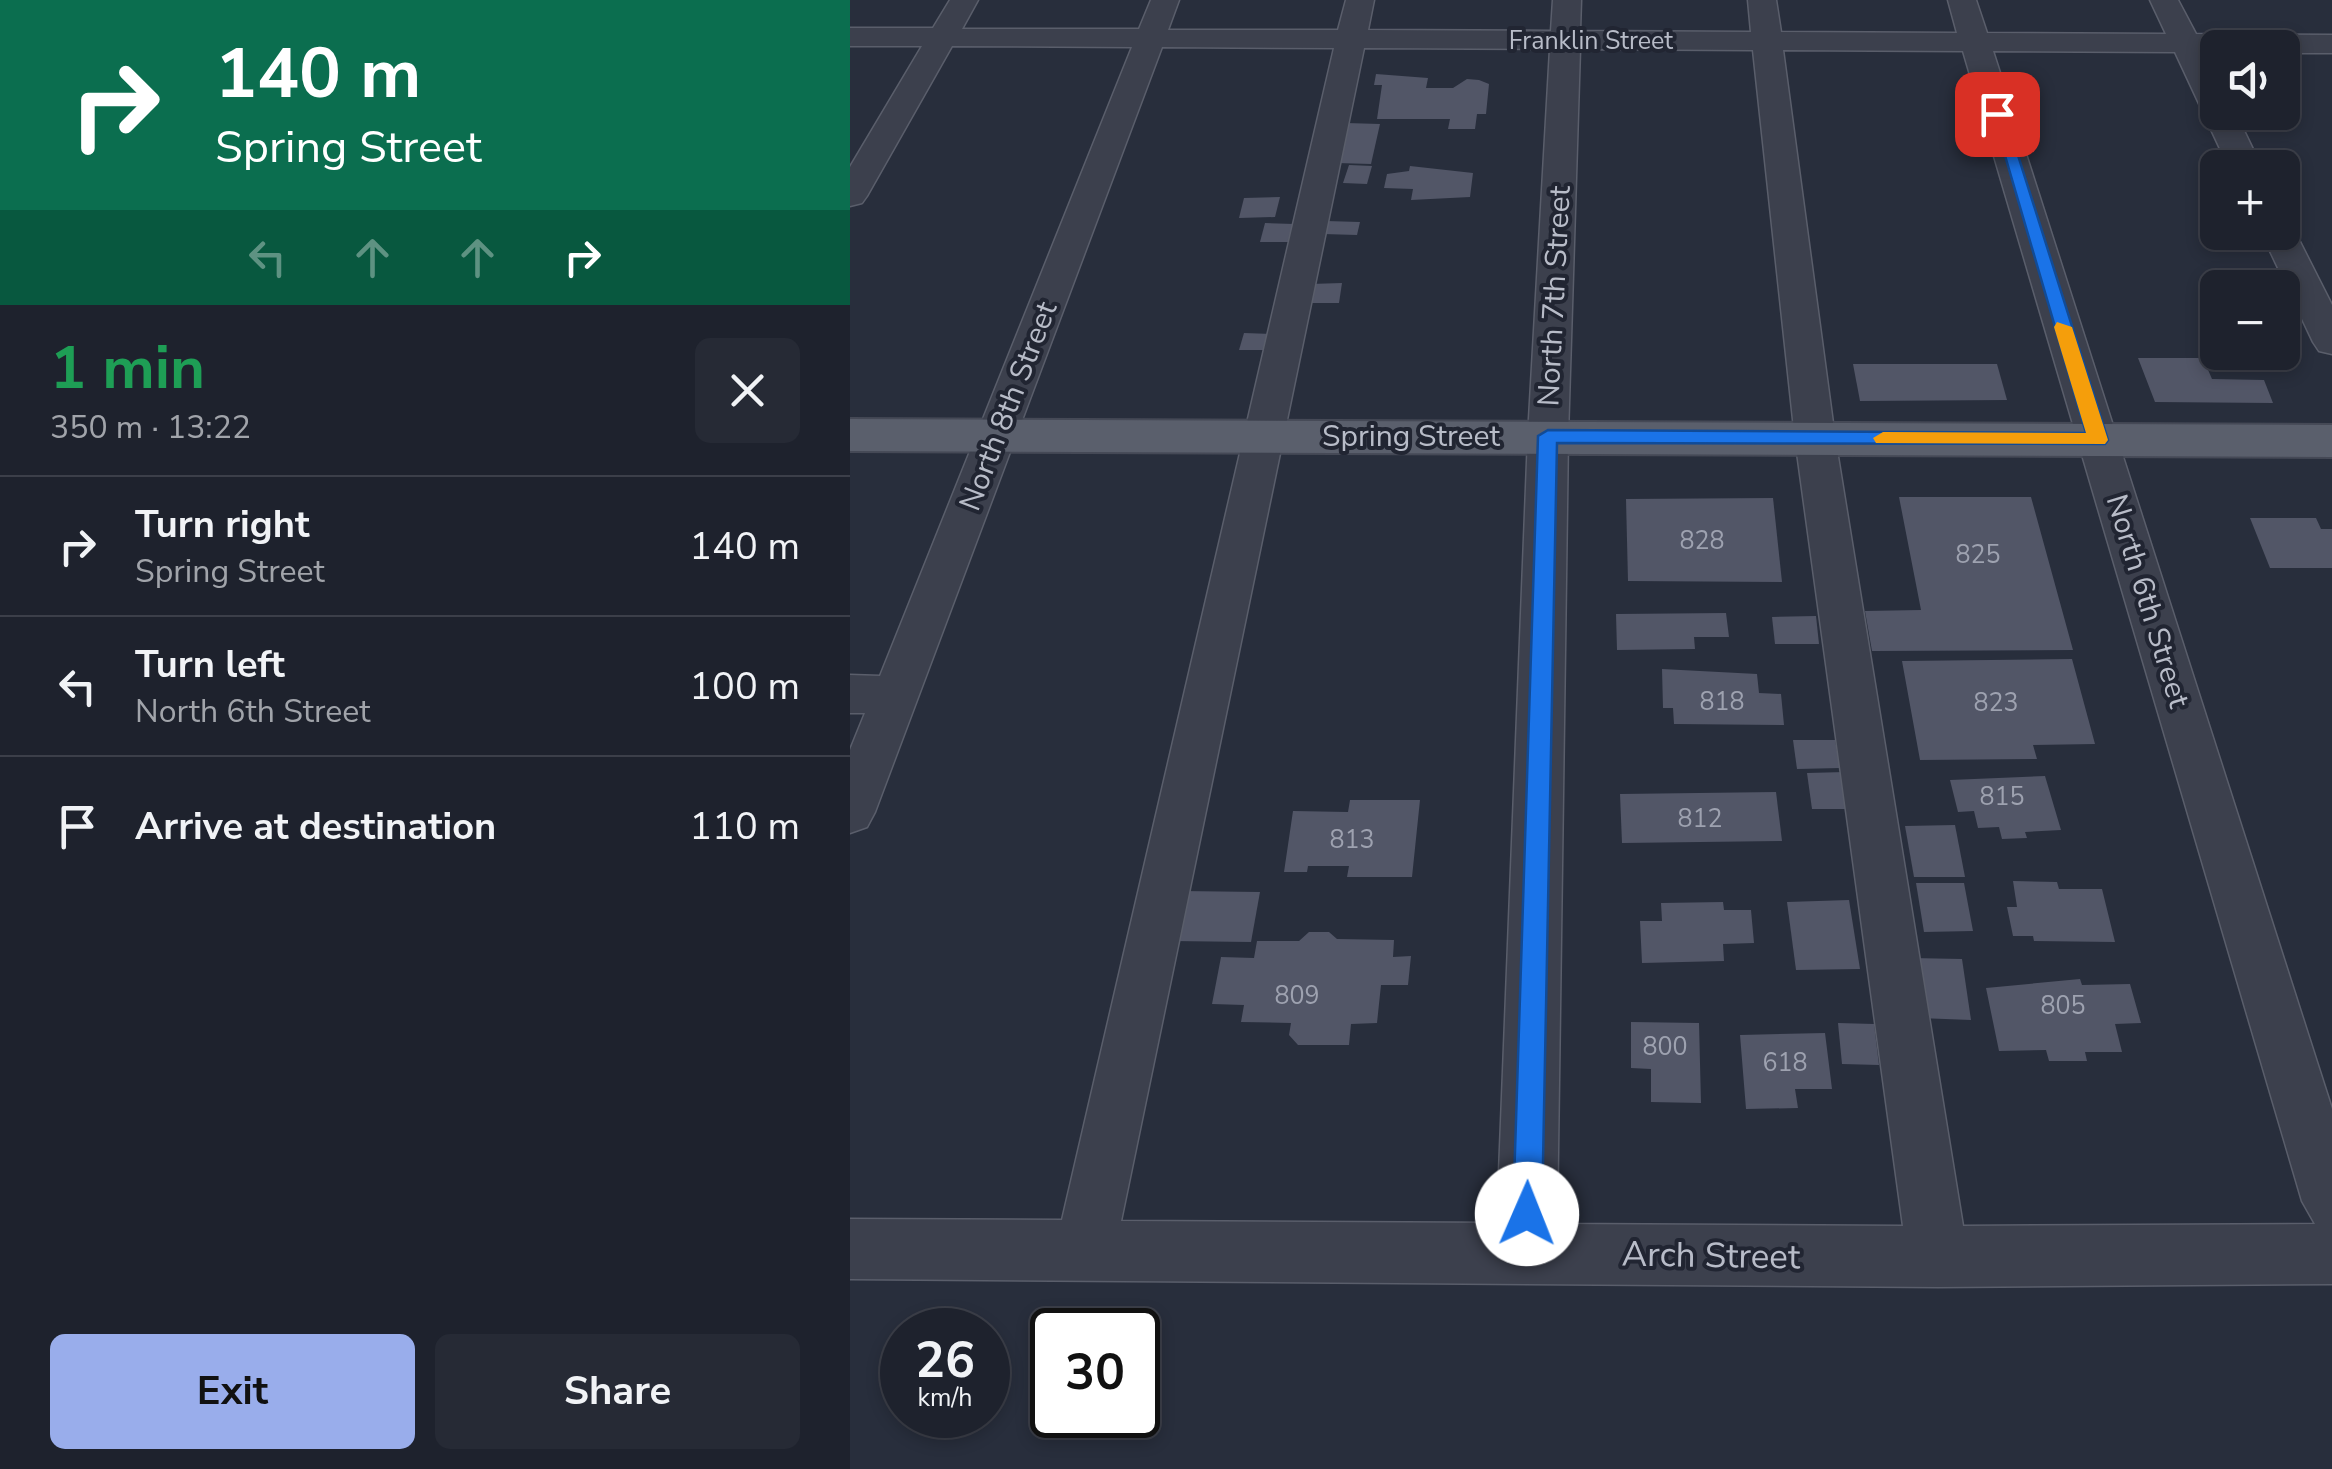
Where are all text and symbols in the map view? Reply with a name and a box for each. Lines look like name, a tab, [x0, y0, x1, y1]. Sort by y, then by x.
street label: Franklin Street	[1509, 24, 1673, 58]
text: 140 m	[215, 26, 421, 122]
map controls	[2200, 30, 2300, 370]
button: sound	[2200, 30, 2300, 130]
icon: right	[50, 40, 180, 170]
pin	[1955, 72, 2040, 157]
icon: arrive	[1970, 87, 2025, 142]
text: Spring Street	[215, 117, 482, 178]
button: +	[2200, 150, 2300, 250]
street label: North 7th Street	[1528, 184, 1581, 407]
icon: left	[240, 230, 295, 285]
icon: ahead	[345, 230, 400, 285]
icon: ahead	[450, 230, 505, 285]
icon: right	[555, 230, 610, 285]
button: −	[2200, 270, 2300, 370]
street label: North 8th Street	[950, 295, 1067, 517]
text: 1 min	[50, 327, 205, 409]
button: close	[695, 338, 800, 443]
text: 350 m · 13:22	[50, 406, 251, 449]
street label: Spring Street	[1322, 416, 1500, 457]
street label: North 6th Street	[2096, 490, 2200, 713]
text: Turn right	[135, 499, 310, 550]
icon: right	[50, 519, 105, 574]
text: 140 m	[689, 521, 800, 572]
house number: 828	[1679, 524, 1725, 558]
house number: 825	[1955, 538, 2001, 572]
text: Spring Street	[135, 550, 325, 593]
text: Turn left	[135, 639, 285, 690]
icon: left	[50, 659, 105, 714]
text: 100 m	[689, 661, 800, 712]
house number: 818	[1699, 685, 1745, 719]
house number: 823	[1973, 686, 2019, 720]
text: North 6th Street	[135, 690, 370, 733]
house number: 815	[1979, 780, 2025, 814]
icon: arrive	[50, 799, 105, 854]
text: Arrive at destination	[135, 801, 496, 852]
text: 110 m	[689, 801, 800, 852]
house number: 812	[1677, 802, 1723, 836]
house number: 813	[1329, 823, 1375, 857]
house number: 809	[1274, 979, 1320, 1013]
house number: 805	[2040, 989, 2086, 1023]
house number: 800	[1642, 1030, 1688, 1064]
house number: 618	[1762, 1046, 1808, 1080]
position arrow	[1475, 1162, 1579, 1266]
street label: Arch Street	[1621, 1230, 1801, 1281]
speed limit sign: 30	[1030, 1308, 1160, 1438]
text: 26	[915, 1326, 975, 1395]
button: Exit	[50, 1334, 415, 1449]
button: Share	[435, 1334, 800, 1449]
text: km/h	[917, 1381, 973, 1415]

